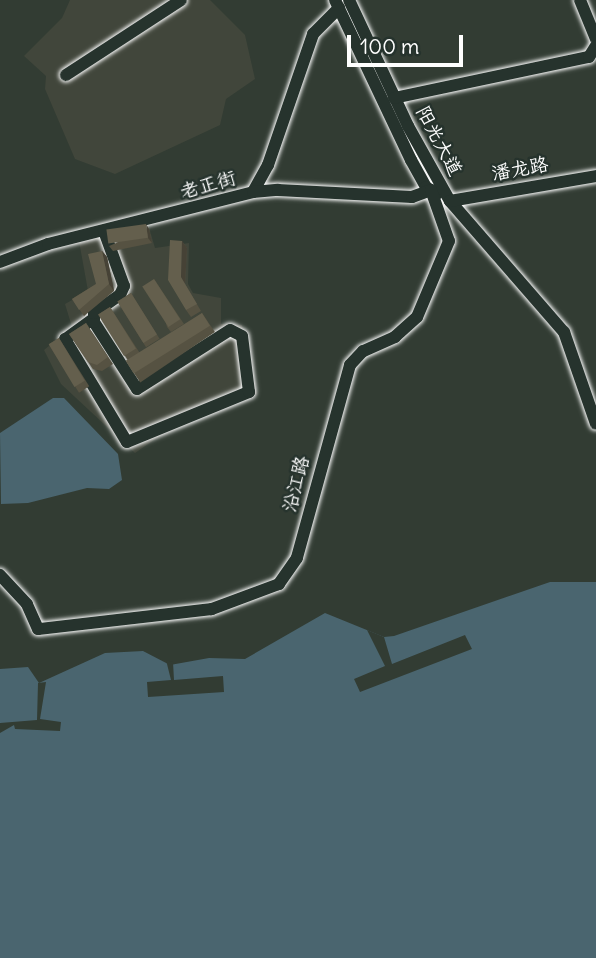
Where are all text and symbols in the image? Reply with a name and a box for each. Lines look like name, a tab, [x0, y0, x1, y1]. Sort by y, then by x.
scale bar	[351, 21, 466, 65]
text: 100 m	[360, 33, 419, 60]
street label: 阳光大道	[411, 102, 467, 180]
street label: 潘龙路	[490, 153, 550, 185]
street label: 老正街	[177, 166, 239, 204]
street label: 沿江路	[278, 454, 314, 514]

